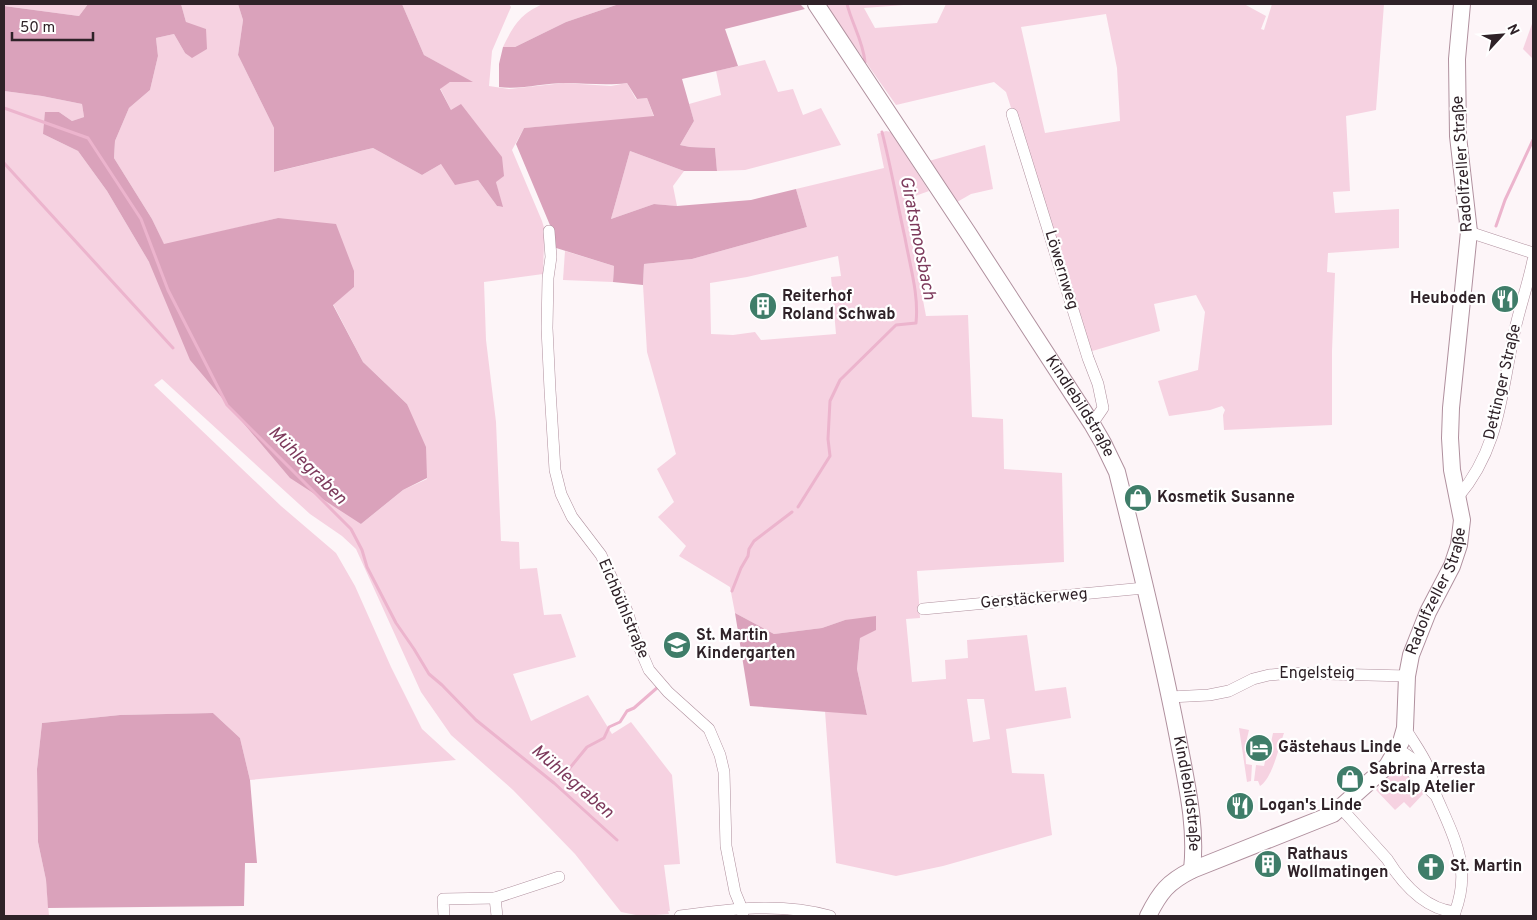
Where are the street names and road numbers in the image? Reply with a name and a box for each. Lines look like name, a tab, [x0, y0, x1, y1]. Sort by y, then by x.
street label: Radolfzeller Straße	[1448, 95, 1478, 233]
street label: Löwernweg	[1039, 228, 1083, 312]
street label: Dettinger Straße	[1480, 322, 1526, 442]
street label: Kindlebildstraße	[1040, 352, 1118, 461]
street label: Radolfzeller Straße	[1402, 527, 1471, 658]
street label: Eichbühlstraße	[593, 556, 653, 662]
street label: Gerstäckerweg	[979, 584, 1089, 614]
street label: Engelsteig	[1279, 664, 1355, 684]
street label: Kindlebildstraße	[1168, 734, 1203, 851]

